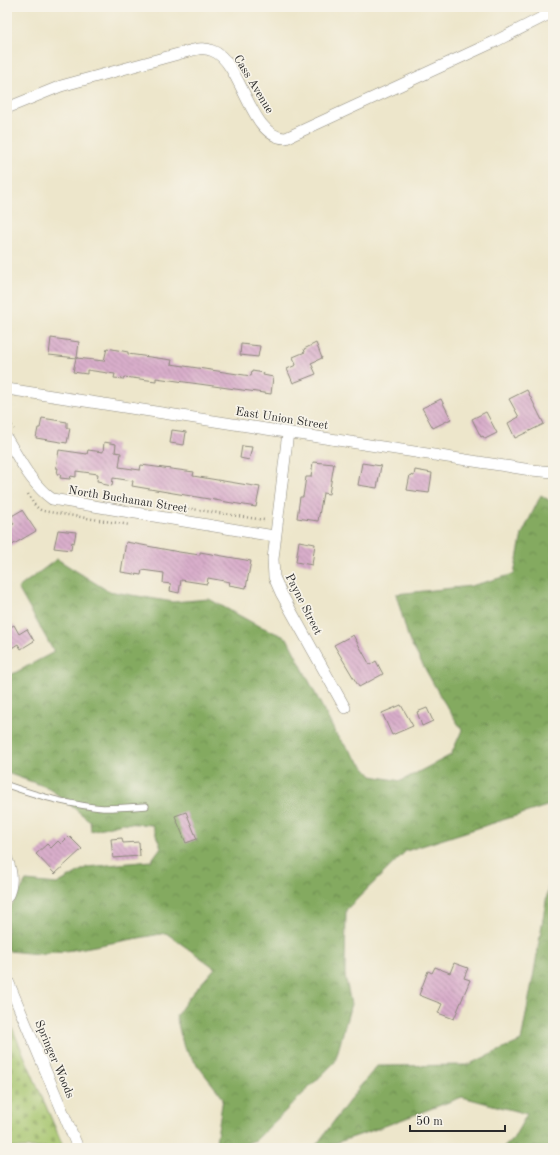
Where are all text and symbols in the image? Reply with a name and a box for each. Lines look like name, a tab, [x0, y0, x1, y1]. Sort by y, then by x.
street label: Cass Avenue	[231, 53, 275, 116]
street label: East Union Street	[235, 406, 329, 432]
street label: North Buchanan Street	[67, 485, 188, 515]
street label: Payne Street	[283, 572, 324, 637]
street label: Springer Woods	[32, 1019, 76, 1100]
scale bar	[410, 1107, 505, 1133]
text: 50 m	[416, 1115, 443, 1128]

